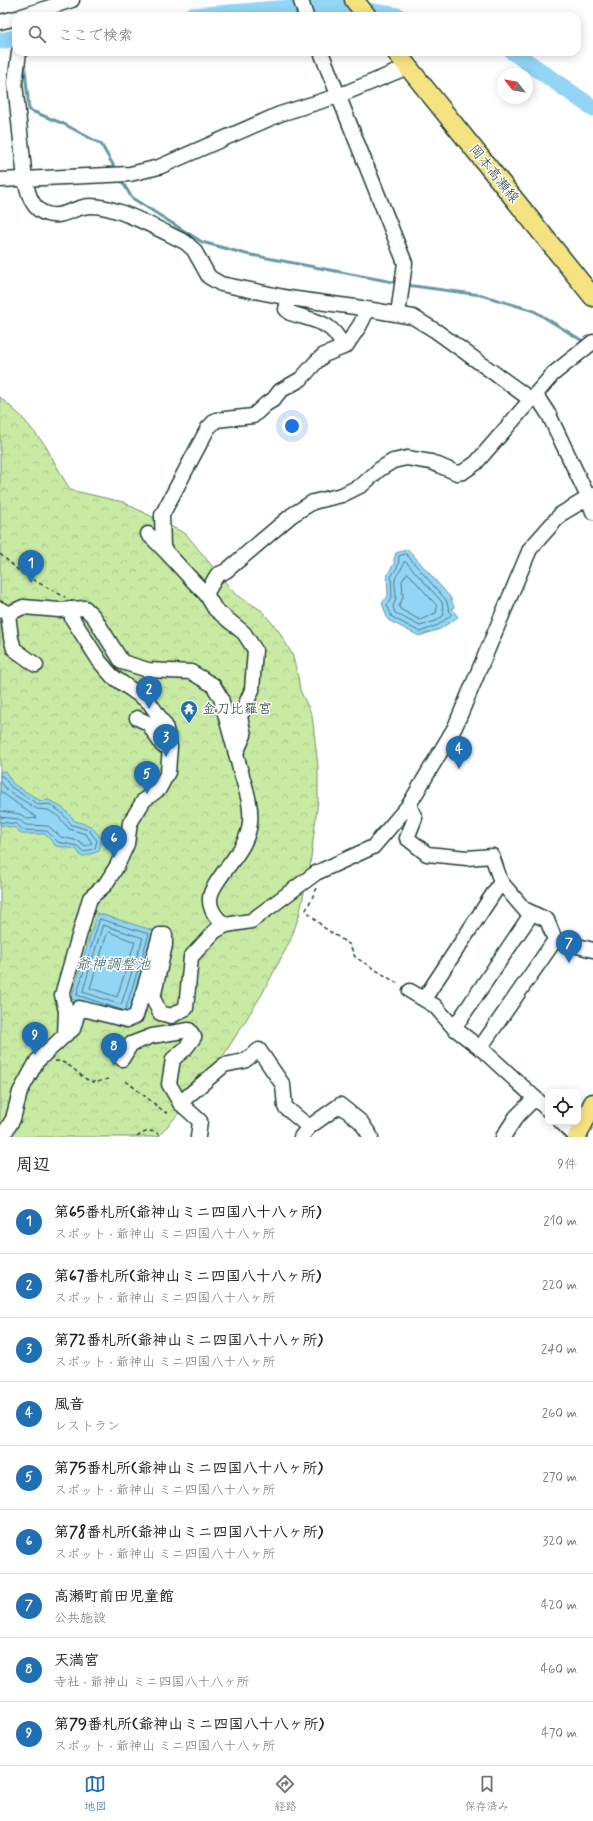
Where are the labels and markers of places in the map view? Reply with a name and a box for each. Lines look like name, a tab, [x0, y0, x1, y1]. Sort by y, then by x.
pin: 1	[18, 550, 44, 583]
pin: 2	[136, 676, 162, 709]
temple icon: 金刀比羅宮	[179, 699, 199, 724]
place label: 金刀比羅宮	[202, 700, 272, 718]
pin: 3	[153, 724, 179, 757]
pin: 4	[446, 736, 472, 769]
pin: 5	[134, 761, 160, 794]
pin: 6	[101, 825, 127, 858]
pin: 7	[556, 930, 582, 963]
pin: 9	[22, 1022, 48, 1055]
pin: 8	[101, 1033, 127, 1066]

